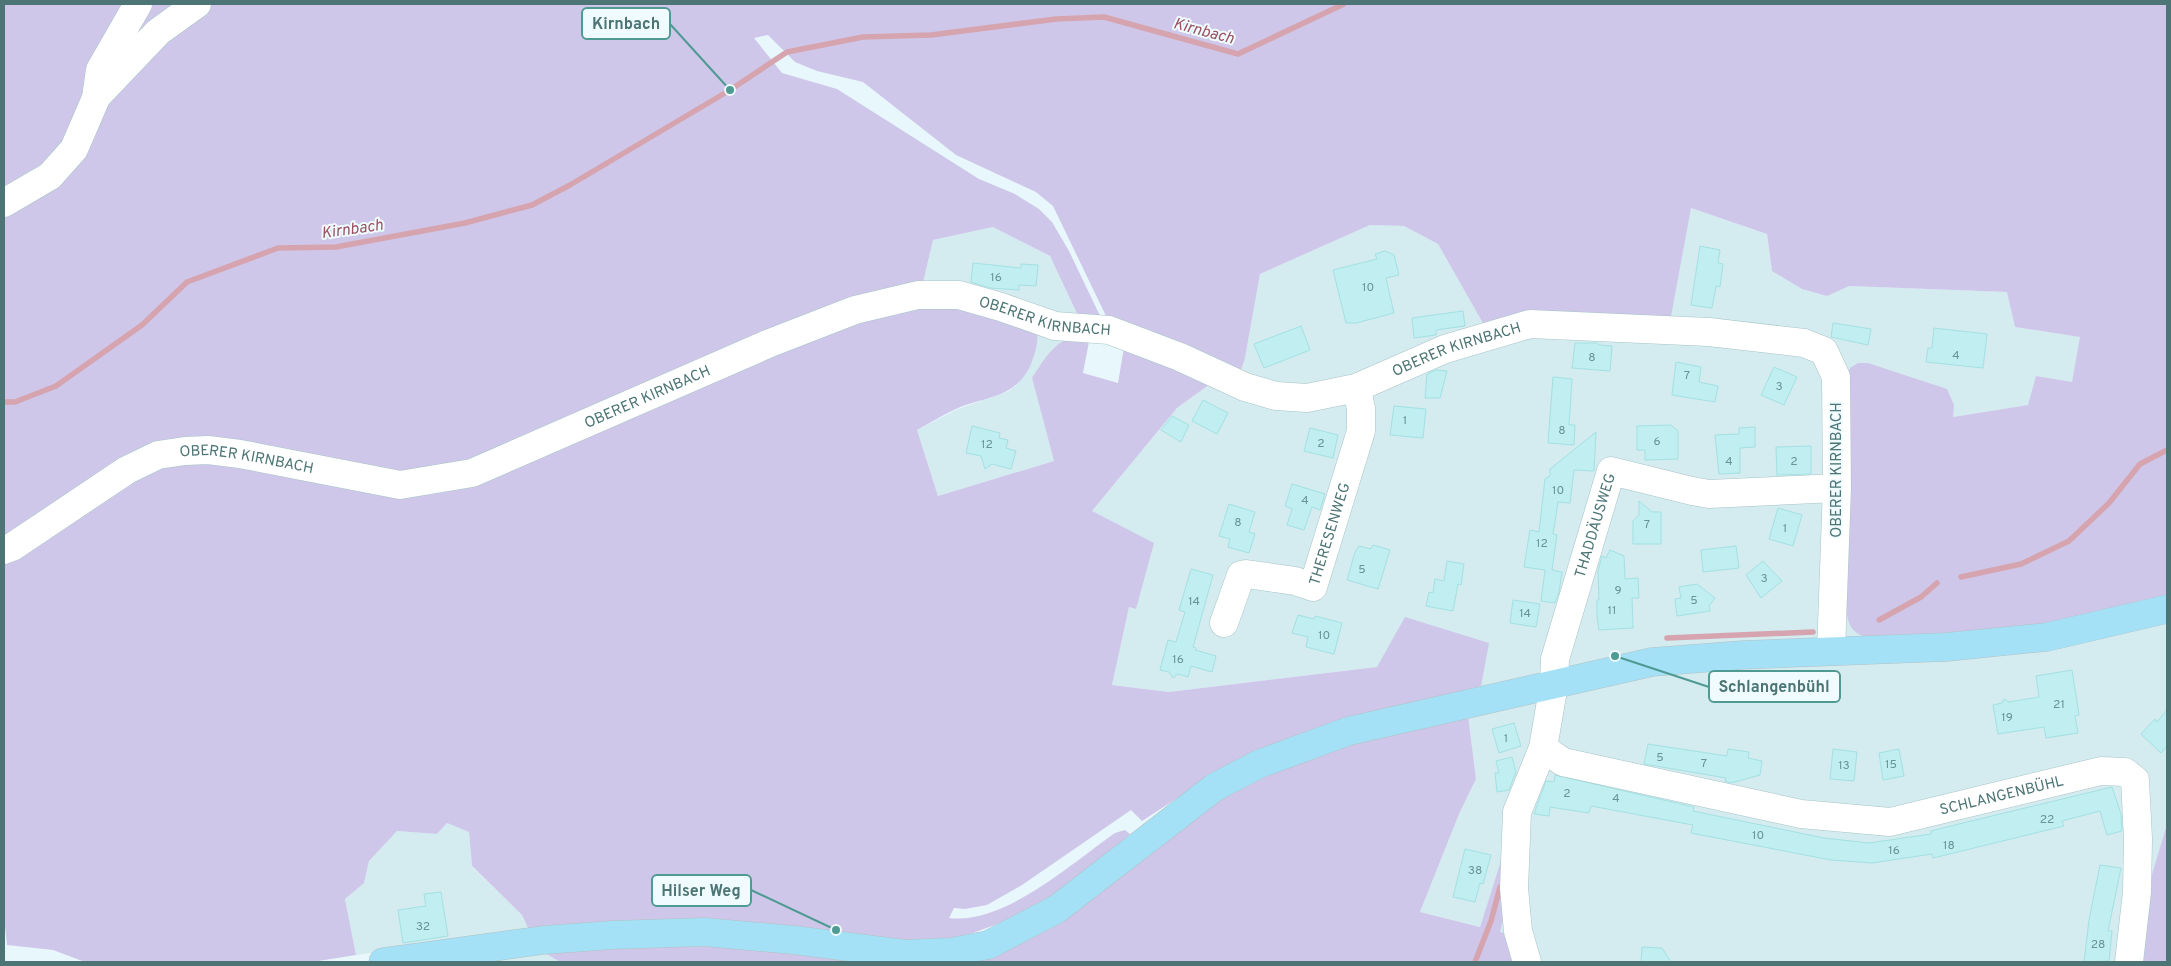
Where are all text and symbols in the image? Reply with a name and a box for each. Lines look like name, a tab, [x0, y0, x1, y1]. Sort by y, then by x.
callout: Kirnbach	[582, 8, 670, 39]
water label: Kirnbach	[1171, 14, 1236, 50]
text: Kirnbach	[592, 15, 660, 35]
water label: Kirnbach	[320, 216, 385, 244]
house number: 16	[990, 270, 1002, 286]
house number: 10	[1362, 280, 1374, 296]
street label: OBERER KIRNBACH	[976, 293, 1111, 341]
street label: OBERER KIRNBACH	[1390, 319, 1524, 382]
house number: 4	[1952, 348, 1960, 364]
house number: 8	[1588, 350, 1596, 366]
street label: OBERER KIRNBACH	[582, 362, 714, 434]
house number: 7	[1684, 368, 1690, 384]
house number: 3	[1775, 379, 1783, 395]
street label: OBERER KIRNBACH	[1828, 402, 1847, 538]
house number: 1	[1403, 413, 1407, 429]
house number: 8	[1558, 423, 1566, 439]
house number: 6	[1653, 434, 1661, 450]
house number: 2	[1317, 436, 1325, 452]
house number: 12	[981, 437, 993, 453]
street label: OBERER KIRNBACH	[178, 442, 315, 479]
house number: 4	[1725, 454, 1733, 470]
house number: 2	[1790, 454, 1798, 470]
street label: THADDÄUSWEG	[1572, 471, 1621, 580]
street label: THERESENWEG	[1306, 481, 1356, 588]
house number: 10	[1552, 483, 1564, 499]
house number: 4	[1301, 493, 1309, 509]
house number: 8	[1234, 515, 1242, 531]
house number: 7	[1644, 517, 1650, 533]
house number: 1	[1783, 521, 1787, 537]
house number: 12	[1536, 536, 1548, 552]
house number: 5	[1358, 562, 1366, 578]
house number: 3	[1760, 571, 1768, 587]
house number: 9	[1614, 583, 1622, 599]
house number: 5	[1690, 593, 1698, 609]
house number: 14	[1188, 594, 1200, 610]
house number: 11	[1608, 603, 1616, 619]
house number: 14	[1519, 606, 1531, 622]
house number: 10	[1318, 628, 1330, 644]
house number: 16	[1172, 652, 1184, 668]
callout: Schlangenbühl	[1709, 671, 1840, 702]
text: Schlangenbühl	[1718, 678, 1830, 698]
house number: 21	[2053, 697, 2065, 713]
house number: 19	[2001, 710, 2013, 726]
house number: 1	[1504, 731, 1508, 747]
house number: 5	[1656, 750, 1664, 766]
house number: 7	[1701, 756, 1707, 772]
house number: 15	[1885, 757, 1897, 773]
house number: 13	[1838, 758, 1850, 774]
street label: SCHLANGENBÜHL	[1938, 772, 2066, 821]
house number: 2	[1563, 786, 1571, 802]
house number: 4	[1612, 791, 1620, 807]
house number: 22	[2040, 812, 2054, 828]
house number: 10	[1752, 828, 1764, 844]
house number: 18	[1943, 838, 1955, 854]
house number: 16	[1888, 843, 1900, 859]
house number: 38	[1468, 863, 1482, 879]
callout: Hilser Weg	[652, 875, 751, 906]
text: Hilser Weg	[661, 882, 741, 902]
house number: 32	[416, 919, 430, 935]
house number: 28	[2091, 937, 2105, 953]

